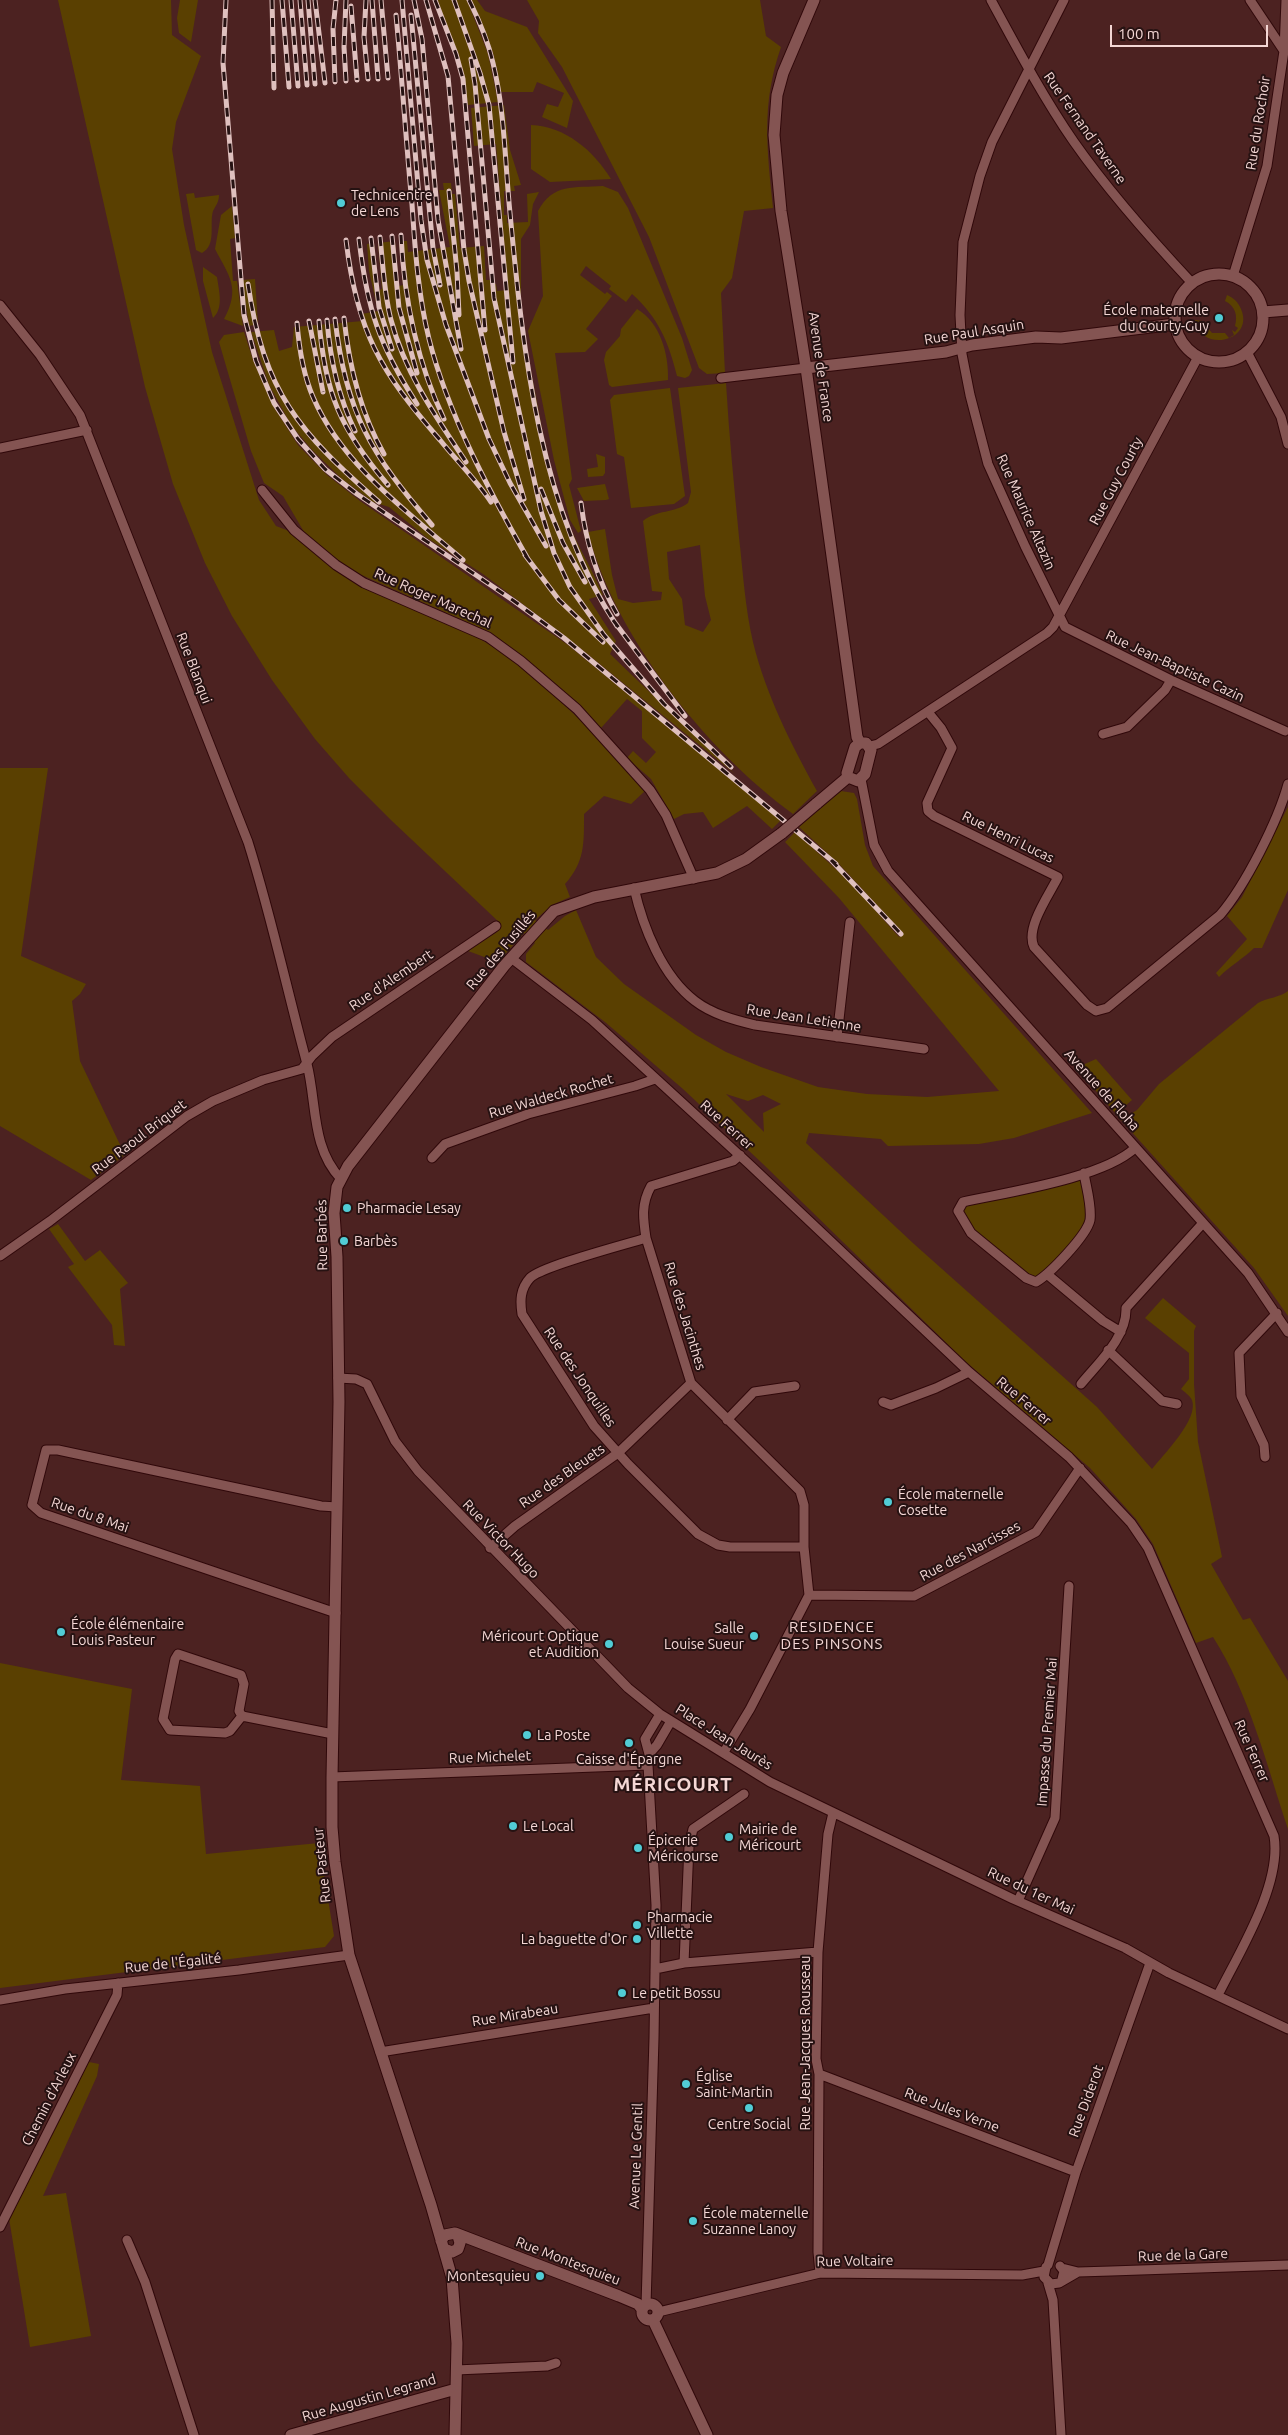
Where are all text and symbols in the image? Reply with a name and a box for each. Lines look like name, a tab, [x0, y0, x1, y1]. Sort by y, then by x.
scale bar	[1113, 15, 1270, 47]
text: 100 m	[1118, 25, 1160, 42]
street label: Rue Fernand Taverne	[1040, 69, 1130, 187]
street label: Rue du Rochoir	[1242, 75, 1274, 171]
place label: Technicentre de Lens	[351, 187, 432, 220]
marker: Technicentre de Lens	[335, 197, 347, 209]
place label: École maternelle du Courty-Guy	[1103, 302, 1209, 334]
street label: Avenue de France	[805, 311, 837, 423]
marker: École maternelle du Courty-Guy	[1213, 312, 1225, 324]
street label: Rue Paul Asquin	[923, 316, 1025, 348]
street label: Rue Guy Courty	[1086, 434, 1146, 528]
street label: Rue Maurice Altazin	[993, 452, 1059, 572]
street label: Rue Roger Marechal	[372, 565, 494, 631]
street label: Rue Jean-Baptiste Cazin	[1103, 627, 1247, 705]
street label: Rue Blanqui	[173, 630, 215, 706]
street label: Rue Henri Lucas	[959, 808, 1057, 866]
street label: Rue des Fusillés	[463, 907, 539, 993]
street label: Rue d'Alembert	[346, 946, 436, 1014]
street label: Rue Jean Letienne	[745, 1001, 863, 1035]
street label: Avenue de Floha	[1061, 1046, 1143, 1134]
street label: Rue Waldeck Rochet	[487, 1070, 615, 1122]
street label: Rue Raoul Briquet	[89, 1096, 189, 1178]
street label: Rue Ferrer	[697, 1097, 757, 1153]
street label: Rue Barbés	[313, 1199, 331, 1271]
place label: Pharmacie Lesay	[357, 1200, 461, 1216]
marker: Pharmacie Lesay	[341, 1202, 353, 1214]
place label: Barbès	[354, 1233, 397, 1249]
marker: Barbès	[338, 1235, 350, 1247]
street label: Rue des Jacinthes	[661, 1260, 709, 1372]
street label: Rue des Jonquilles	[540, 1324, 620, 1430]
street label: Rue Ferrer	[993, 1373, 1055, 1429]
street label: Rue des Bleuets	[516, 1440, 608, 1512]
place label: École maternelle Cosette	[898, 1486, 1004, 1518]
street label: Rue du 8 Mai	[49, 1494, 131, 1536]
street label: Rue Victor Hugo	[459, 1496, 543, 1582]
marker: École maternelle Cosette	[882, 1496, 894, 1508]
street label: Rue des Narcisses	[917, 1517, 1023, 1585]
place label: École élémentaire Louis Pasteur	[71, 1616, 184, 1648]
district label: RESIDENCE DES PINSONS	[779, 1618, 885, 1653]
place label: Salle Louise Sueur	[664, 1620, 744, 1652]
marker: École élémentaire Louis Pasteur	[55, 1626, 67, 1638]
place label: Méricourt Optique et Audition	[482, 1628, 599, 1660]
marker: Salle Louise Sueur	[748, 1630, 760, 1642]
marker: Méricourt Optique et Audition	[603, 1638, 615, 1650]
street label: Impasse du Premier Mai	[1033, 1657, 1061, 1807]
street label: Place Jean Jaurès	[673, 1701, 775, 1773]
street label: Rue Ferrer	[1231, 1717, 1273, 1785]
place label: La Poste	[537, 1727, 590, 1743]
marker: La Poste	[521, 1729, 533, 1741]
marker: Caisse d'Épargne	[623, 1737, 635, 1749]
street label: Rue Michelet	[449, 1747, 531, 1767]
place label: Caisse d'Épargne	[576, 1751, 682, 1767]
district label: MÉRICOURT	[612, 1774, 734, 1796]
place label: Le Local	[523, 1818, 574, 1834]
marker: Le Local	[507, 1820, 519, 1832]
place label: Mairie de Méricourt	[739, 1821, 801, 1854]
street label: Rue Pasteur	[310, 1826, 334, 1904]
marker: Mairie de Méricourt	[723, 1831, 735, 1843]
place label: Épicerie Méricourse	[648, 1832, 718, 1864]
marker: Épicerie Méricourse	[632, 1842, 644, 1854]
street label: Rue du 1er Mai	[985, 1864, 1077, 1918]
place label: Pharmacie Villette	[647, 1909, 713, 1941]
marker: Pharmacie Villette	[631, 1919, 643, 1931]
place label: La baguette d'Or	[521, 1931, 627, 1947]
marker: La baguette d'Or	[631, 1933, 643, 1945]
street label: Rue de l'Égalité	[124, 1950, 222, 1976]
street label: Rue Jean-Jacques Rousseau	[797, 1956, 813, 2130]
place label: Le petit Bossu	[632, 1985, 721, 2001]
marker: Le petit Bossu	[616, 1987, 628, 1999]
street label: Rue Mirabeau	[471, 2000, 559, 2030]
street label: Chemin d'Arleux	[18, 2050, 80, 2148]
street label: Rue Diderot	[1065, 2062, 1107, 2140]
place label: Église Saint-Martin	[696, 2068, 773, 2100]
marker: Église Saint-Martin	[680, 2078, 692, 2090]
street label: Rue Jules Verne	[902, 2084, 1002, 2136]
marker: Centre Social	[743, 2102, 755, 2114]
street label: Avenue Le Gentil	[626, 2103, 646, 2209]
place label: Centre Social	[708, 2116, 790, 2132]
place label: École maternelle Suzanne Lanoy	[703, 2205, 809, 2238]
marker: École maternelle Suzanne Lanoy	[687, 2215, 699, 2227]
street label: Rue Montesquieu	[513, 2233, 623, 2289]
street label: Rue de la Gare	[1138, 2245, 1228, 2265]
street label: Rue Voltaire	[816, 2252, 894, 2270]
place label: Montesquieu	[447, 2268, 530, 2284]
marker: Montesquieu	[534, 2270, 546, 2282]
street label: Rue Augustin Legrand	[300, 2371, 438, 2425]

